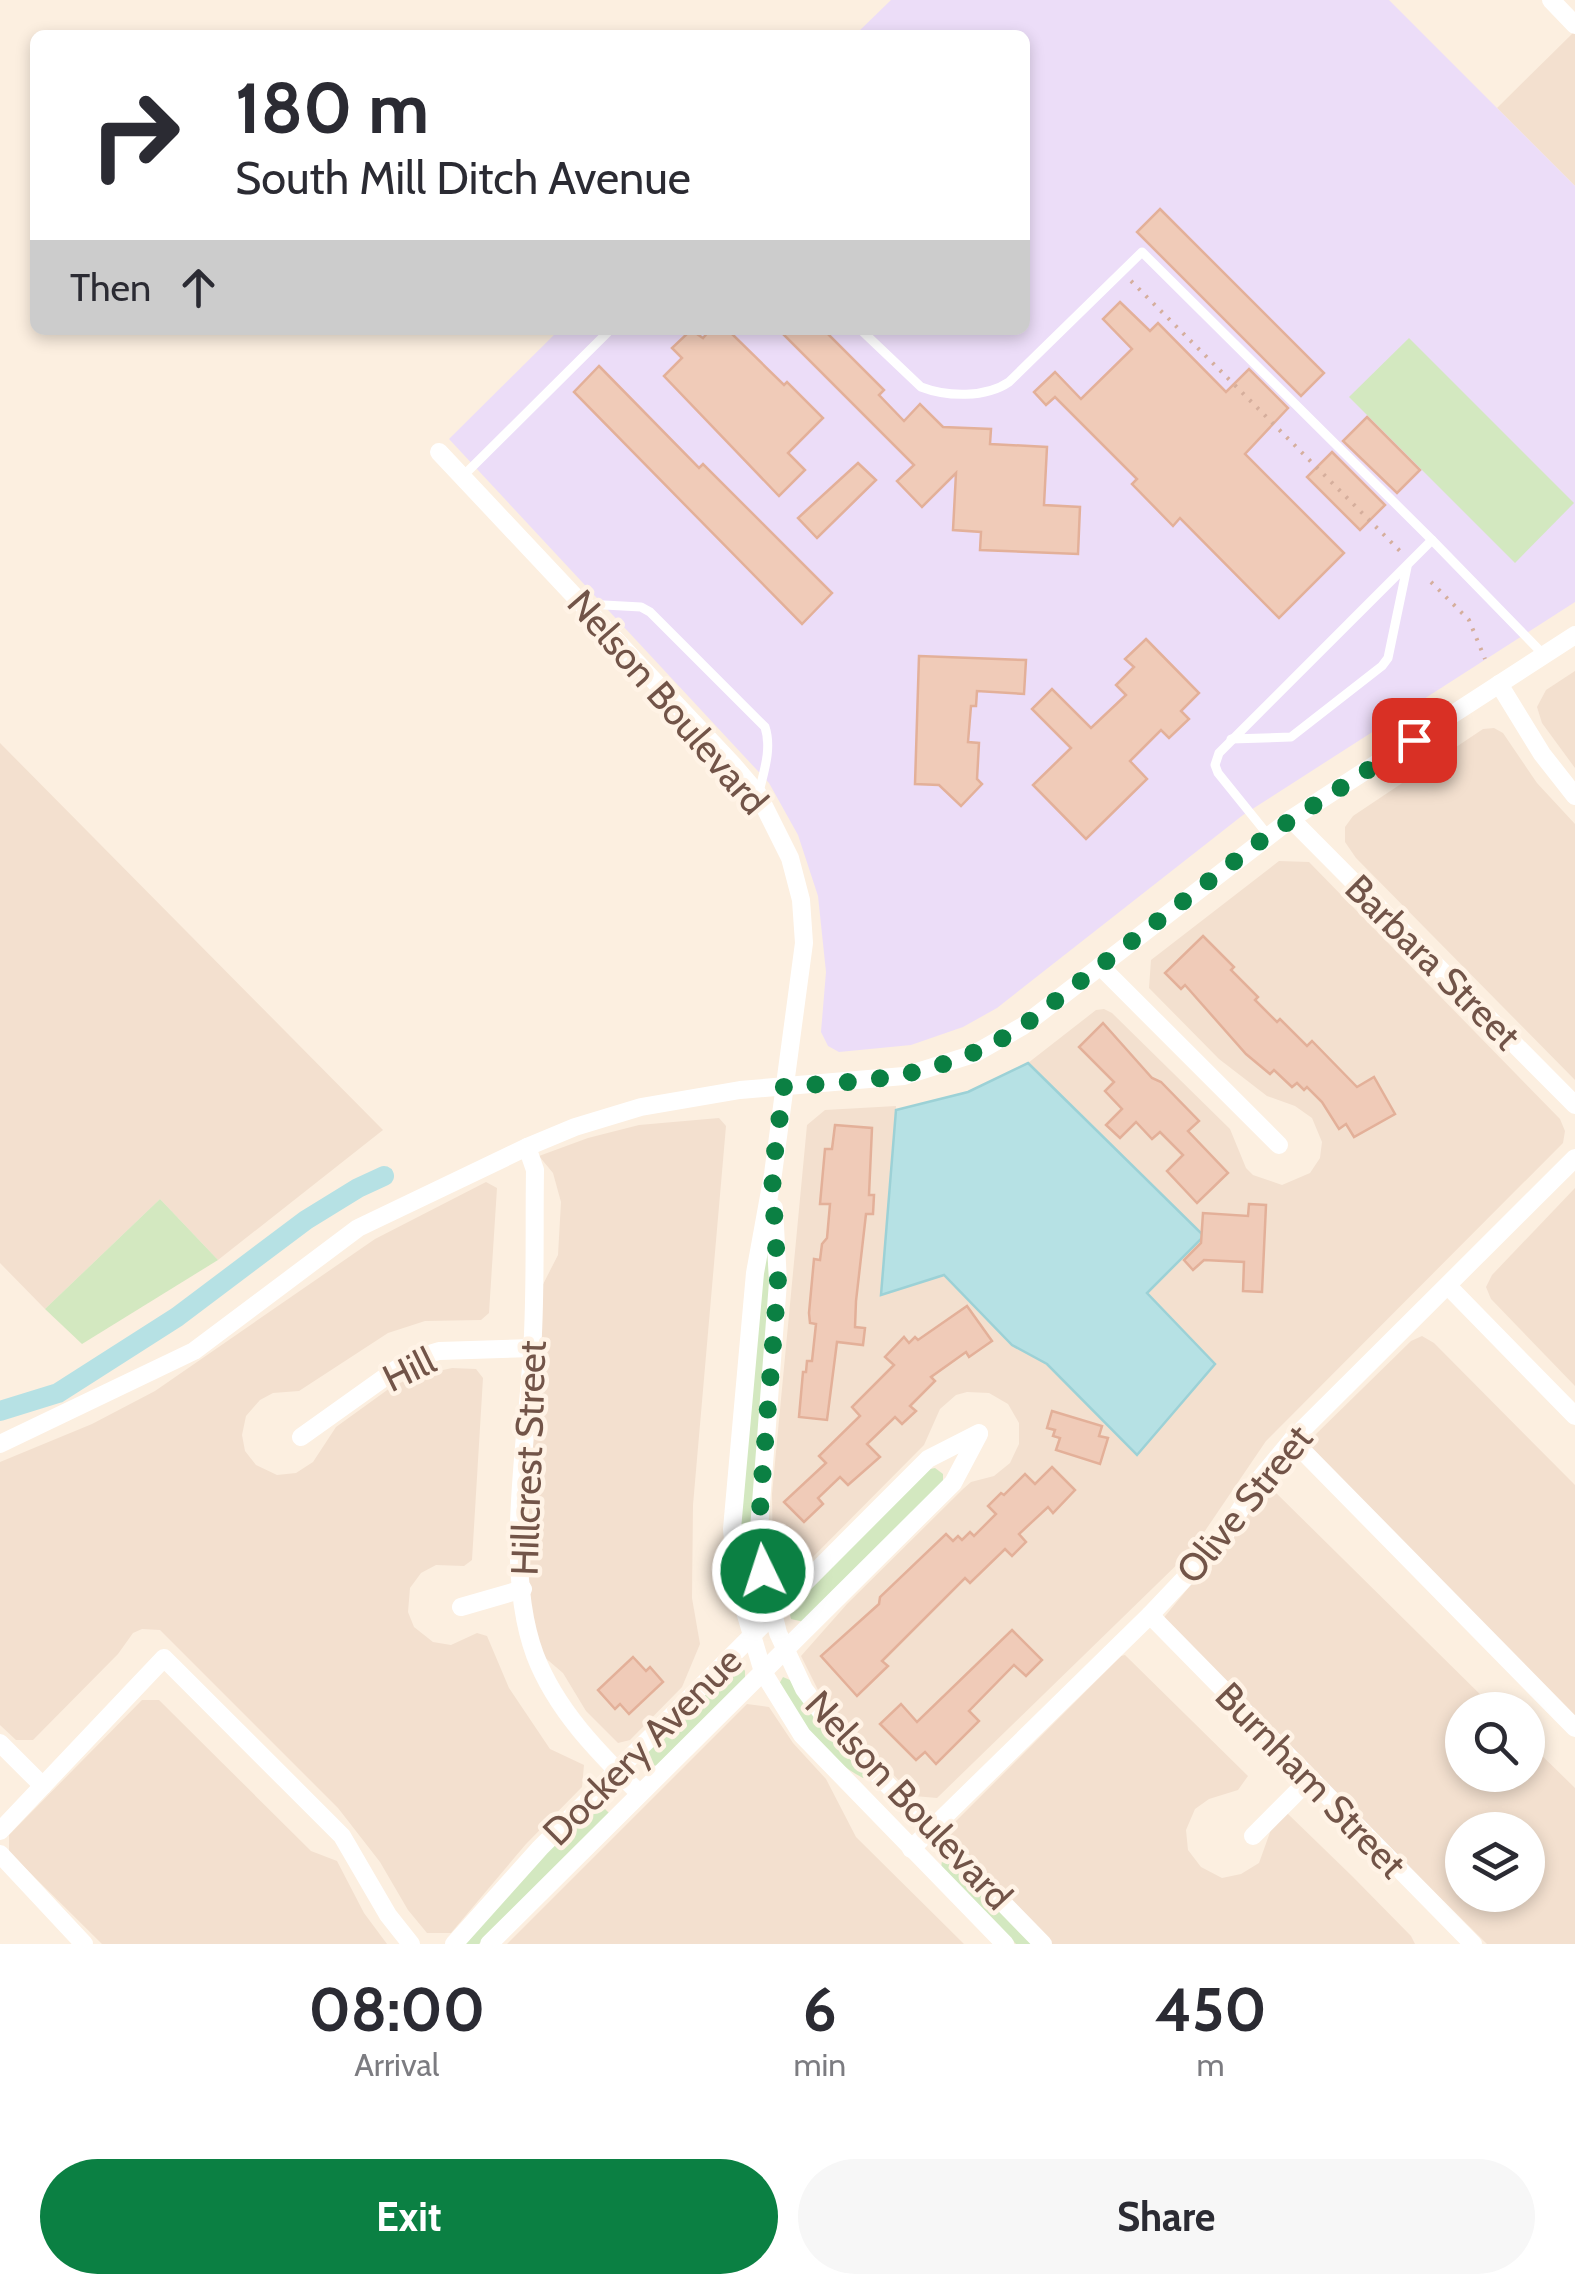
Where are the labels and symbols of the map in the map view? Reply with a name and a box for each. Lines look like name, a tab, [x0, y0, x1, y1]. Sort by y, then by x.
street label: Nelson Boulevard	[558, 580, 778, 824]
pin	[1372, 698, 1457, 783]
street label: Barbara Street	[1336, 865, 1531, 1060]
street label: Hill	[375, 1336, 443, 1402]
street label: Hillcrest Street	[500, 1339, 556, 1576]
street label: Olive Street	[1166, 1415, 1322, 1593]
position arrow	[711, 1519, 815, 1623]
street label: Dockery Avenue	[533, 1637, 751, 1855]
street label: Burnham Street	[1206, 1672, 1416, 1888]
street label: Nelson Boulevard	[796, 1681, 1022, 1919]

